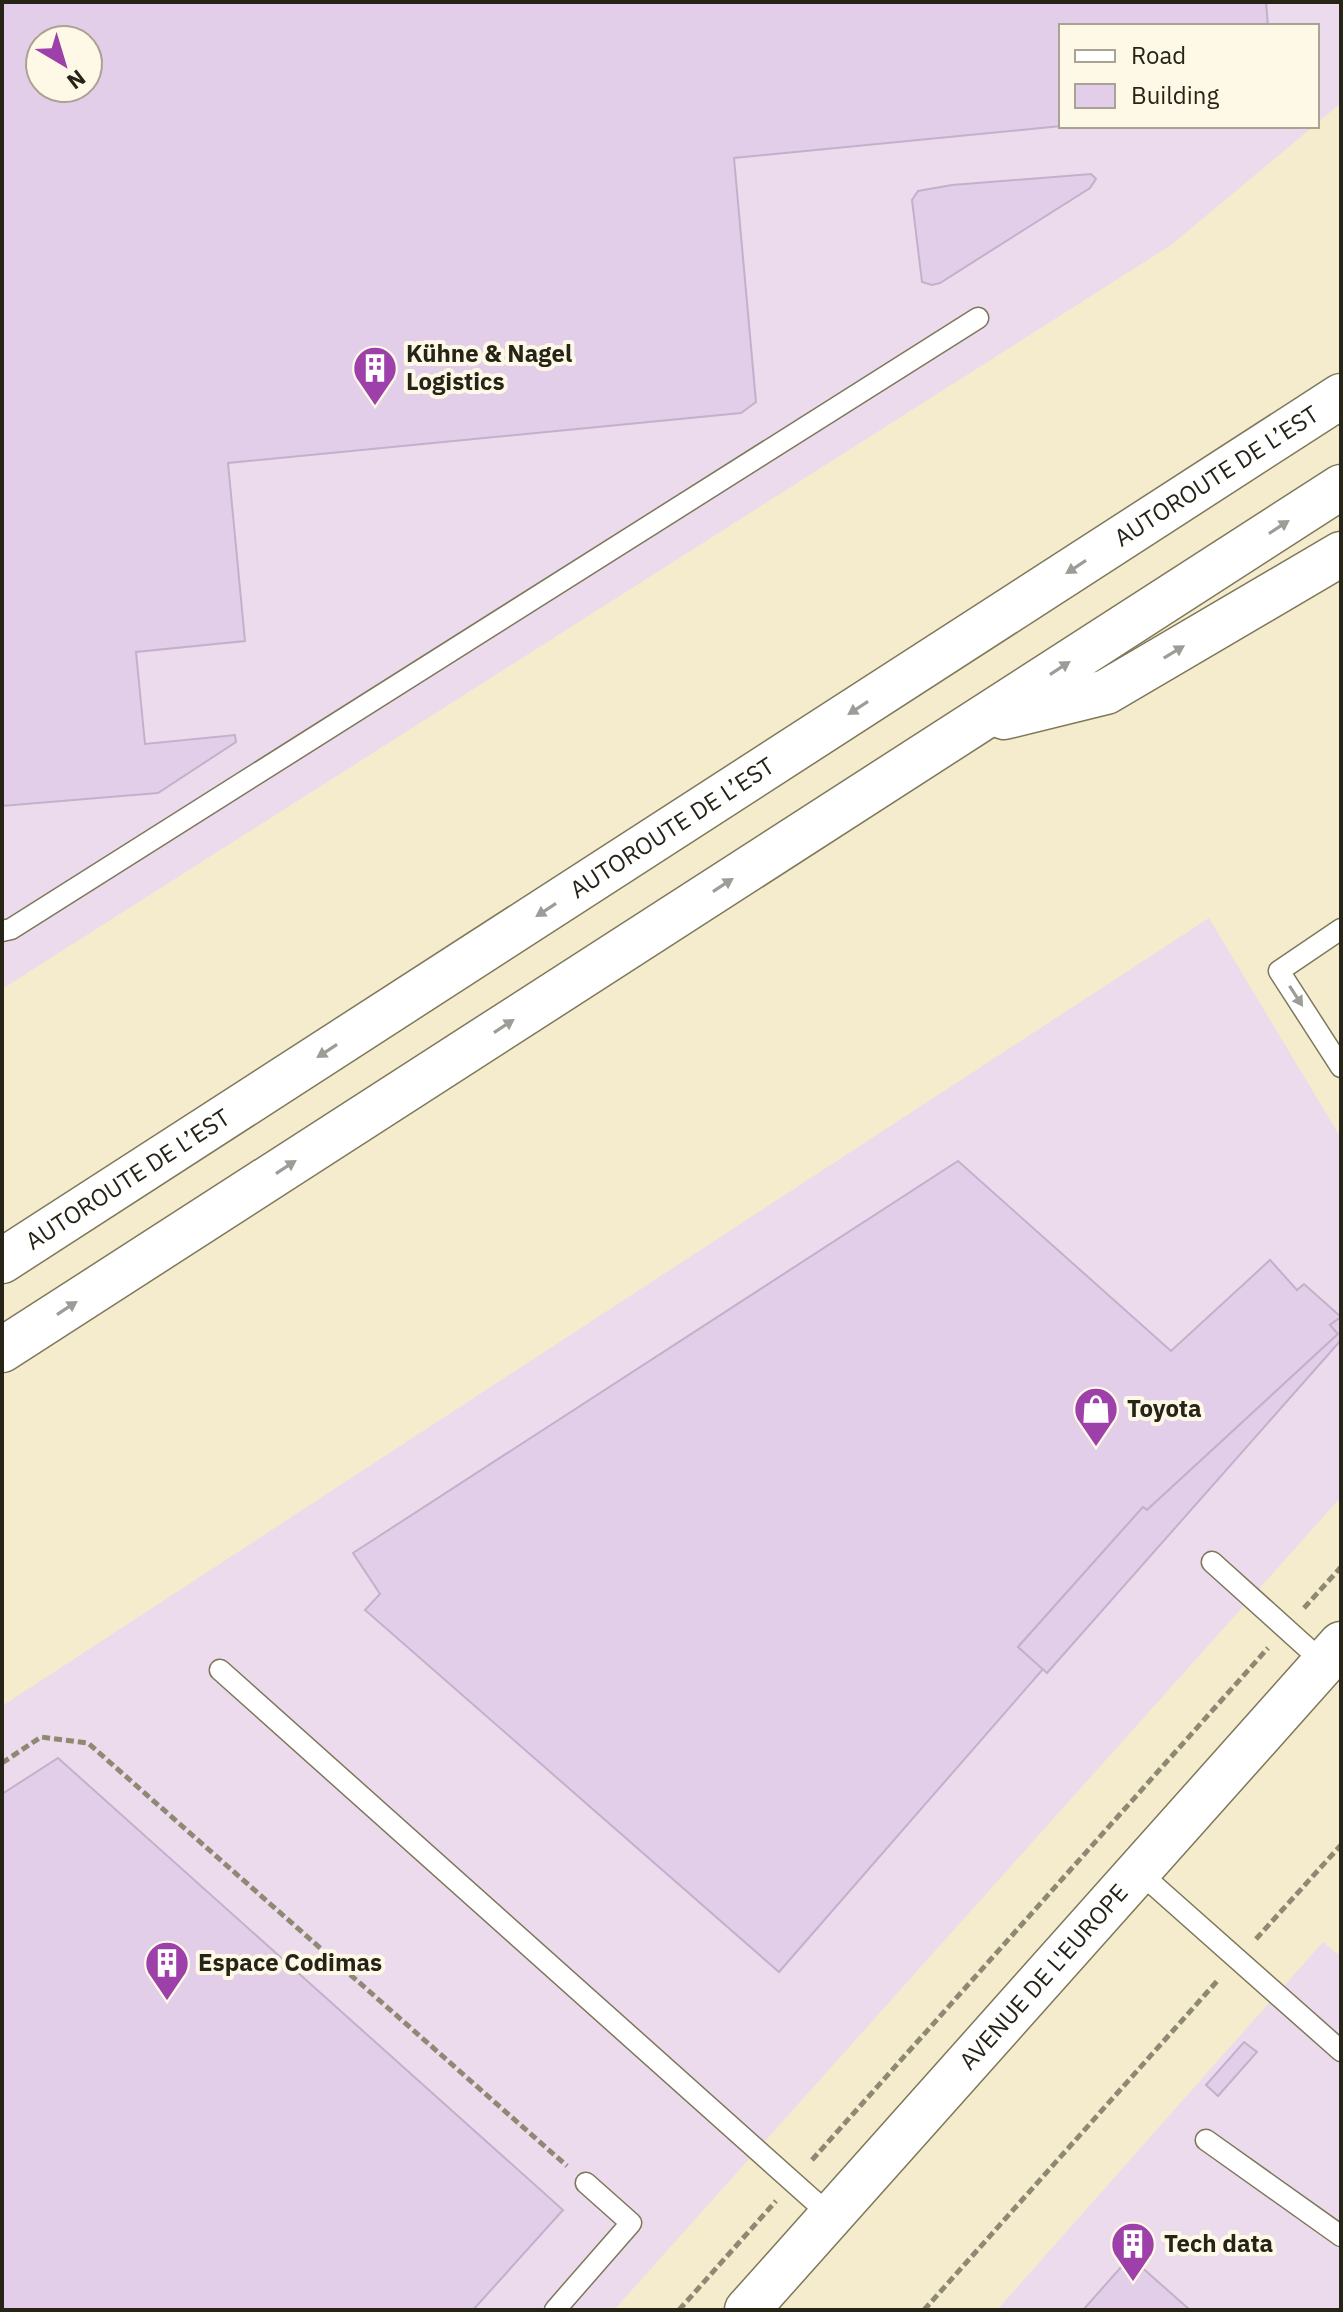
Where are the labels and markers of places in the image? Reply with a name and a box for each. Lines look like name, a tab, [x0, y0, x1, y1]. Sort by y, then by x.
place label: Kühne & Nagel Logistics	[406, 337, 572, 397]
building icon: Kühne & Nagel Logistics	[351, 344, 399, 407]
shop icon: Toyota	[1072, 1385, 1120, 1448]
place label: Toyota	[1127, 1392, 1202, 1424]
building icon: Espace Codimas	[143, 1939, 191, 2002]
place label: Espace Codimas	[198, 1946, 382, 1978]
building icon: Tech data	[1109, 2220, 1157, 2283]
place label: Tech data	[1164, 2227, 1273, 2259]

